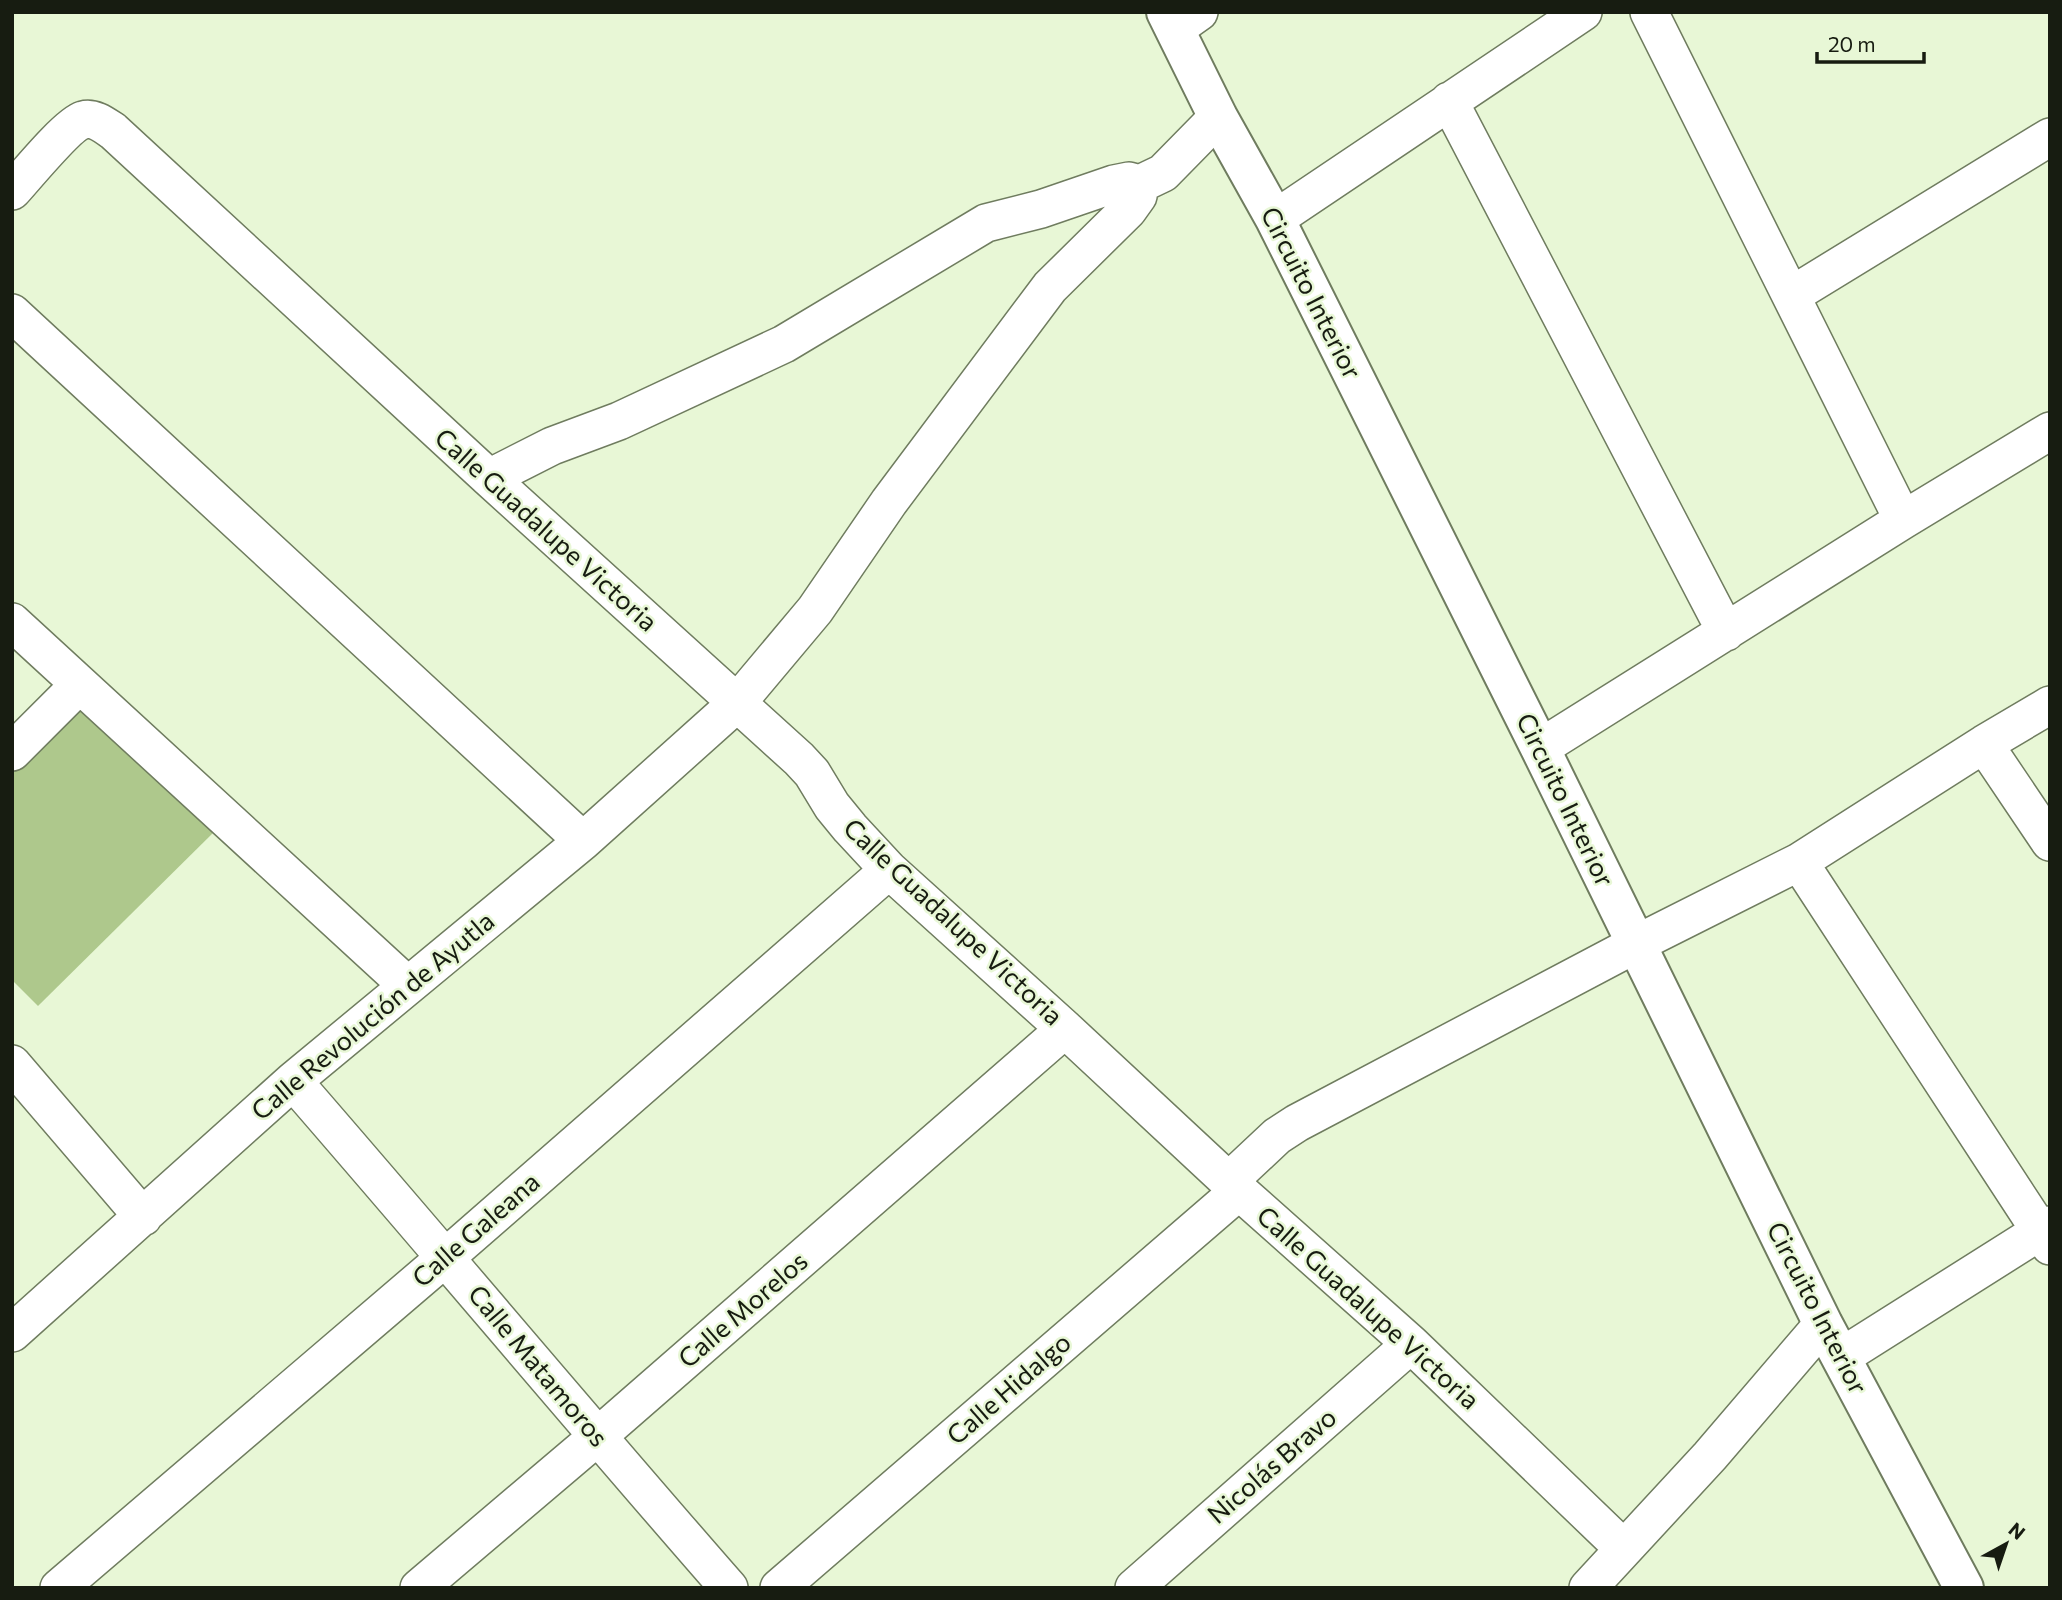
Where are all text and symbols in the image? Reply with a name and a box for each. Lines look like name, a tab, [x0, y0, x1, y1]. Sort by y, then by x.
scale bar	[1817, 21, 1924, 65]
text: 20 m	[1828, 31, 1876, 56]
street label: Circuito Interior	[1256, 201, 1369, 383]
street label: Calle Guadalupe Victoria	[429, 421, 665, 637]
street label: Circuito Interior	[1511, 708, 1622, 891]
street label: Calle Guadalupe Victoria	[838, 811, 1070, 1031]
street label: Calle Revolución de Ayutla	[244, 904, 500, 1125]
street label: Calle Galeana	[405, 1165, 545, 1293]
street label: Calle Guadalupe Victoria	[1251, 1199, 1487, 1415]
street label: Circuito Interior	[1762, 1216, 1875, 1398]
street label: Calle Morelos	[671, 1244, 813, 1373]
street label: Calle Matamoros	[463, 1278, 616, 1452]
street label: Calle Hidalgo	[940, 1326, 1076, 1450]
street label: Nicolás Bravo	[1200, 1401, 1342, 1529]
north arrow	[1971, 1509, 2041, 1579]
text: N	[2004, 1517, 2030, 1544]

